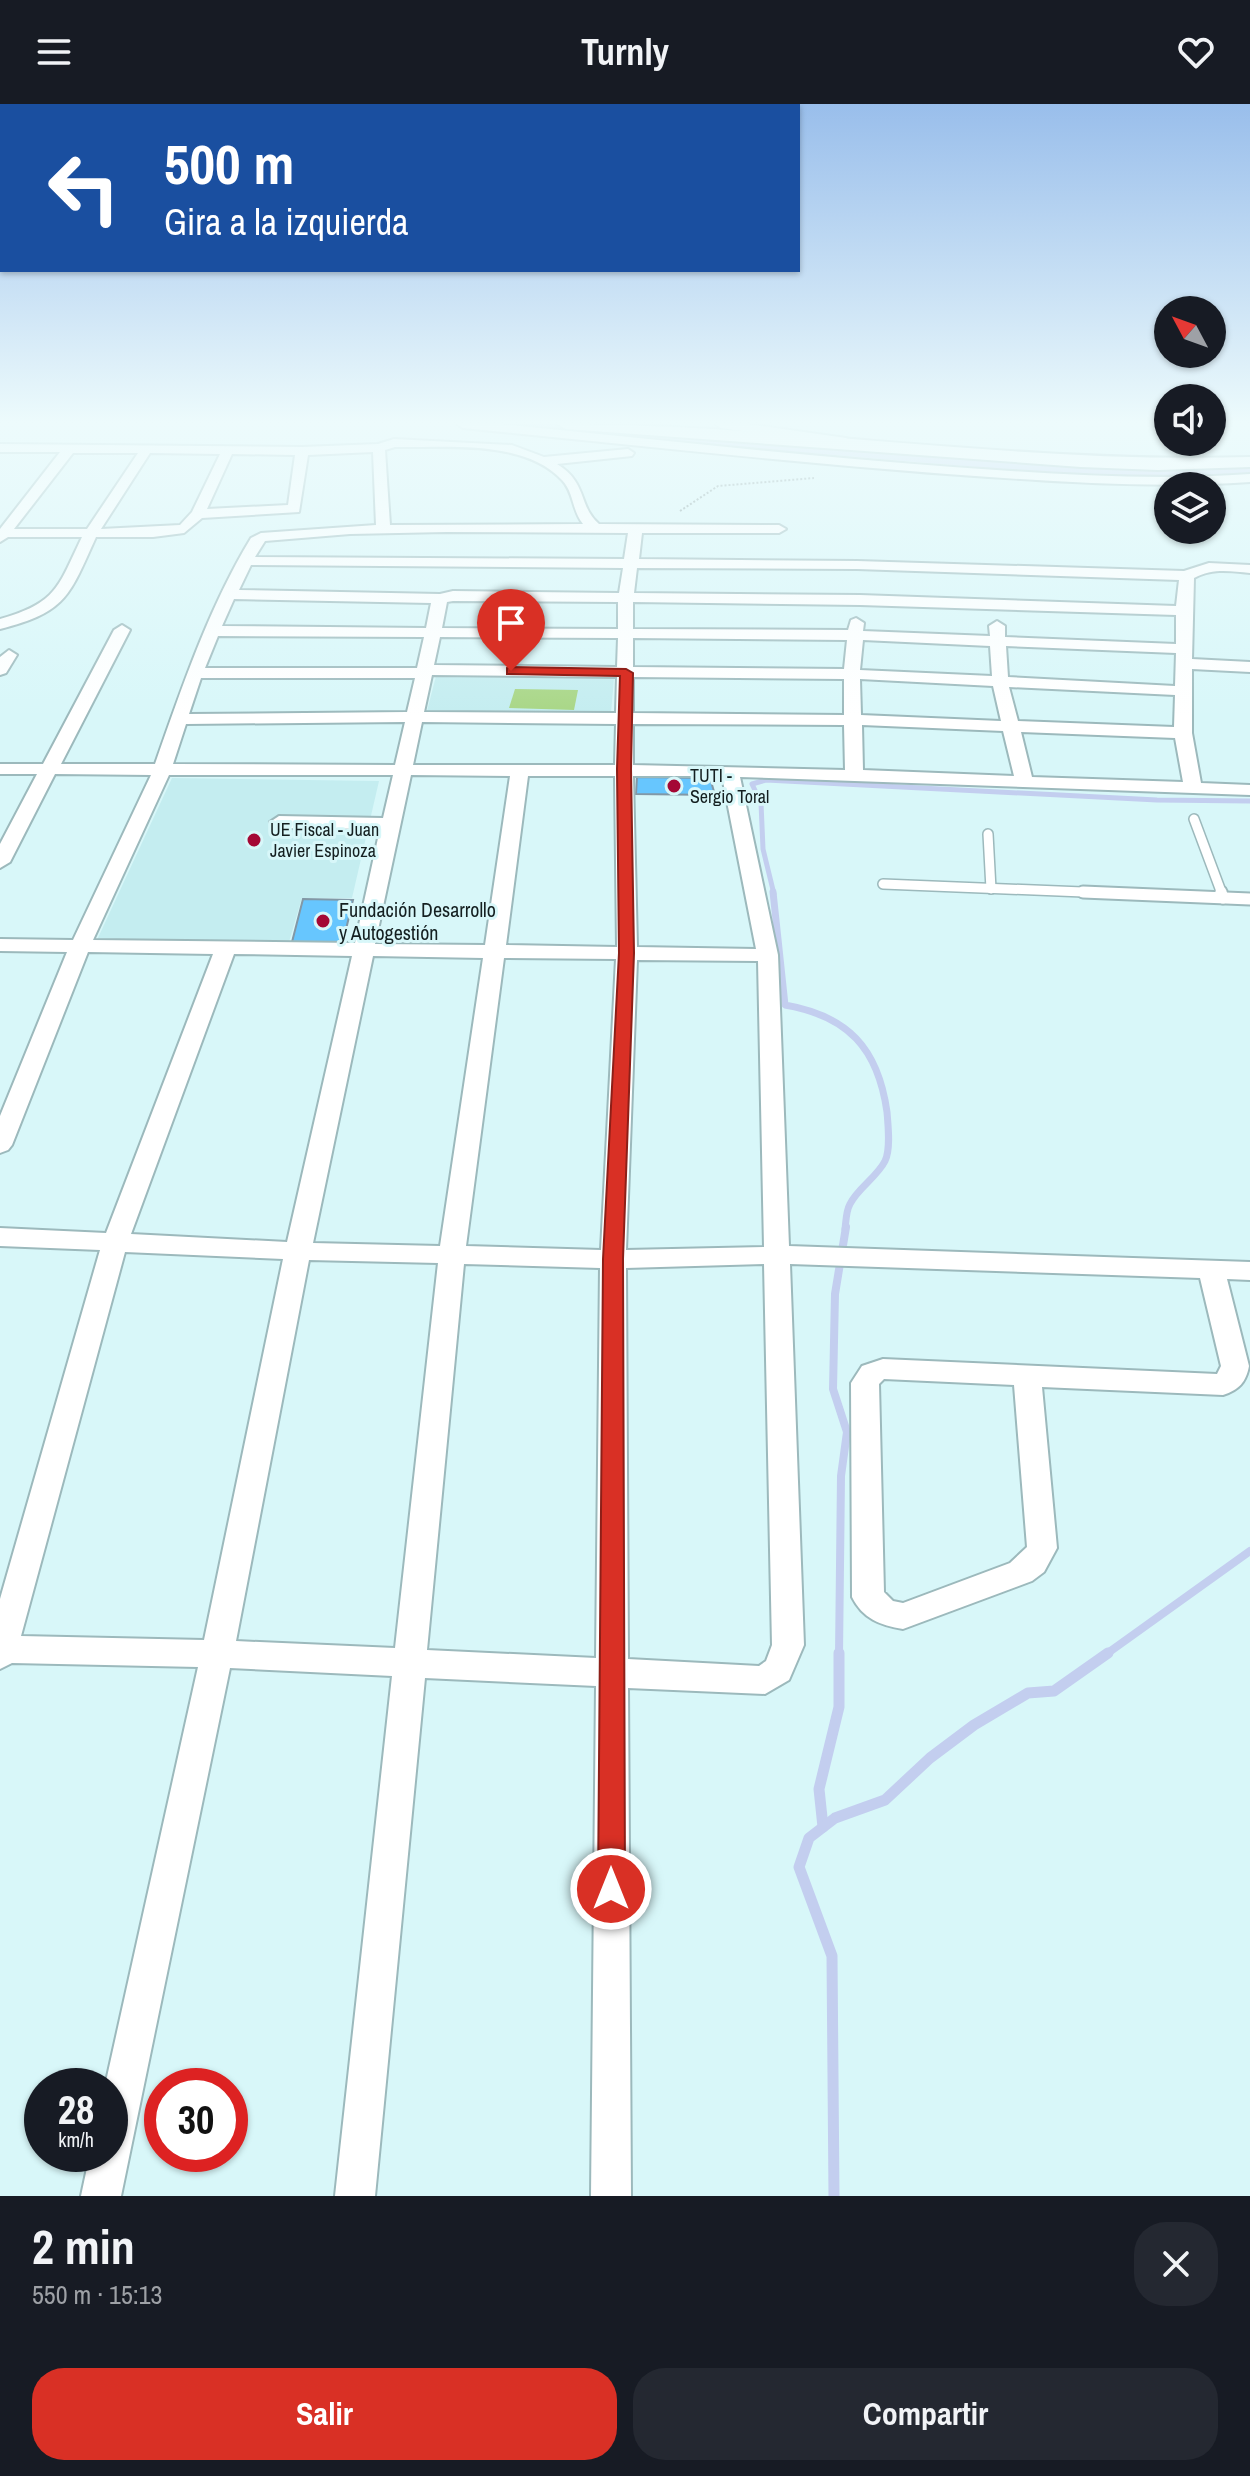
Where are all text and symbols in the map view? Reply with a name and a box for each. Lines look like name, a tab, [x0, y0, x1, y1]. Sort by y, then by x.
text: Turnly	[581, 28, 669, 76]
icon: menu	[32, 30, 76, 74]
icon: heart	[1174, 30, 1218, 74]
text: 500 m	[164, 126, 294, 201]
icon: left	[32, 136, 136, 240]
text: Gira a la izquierda	[164, 198, 409, 246]
north arrow	[1154, 296, 1226, 368]
map controls	[1154, 296, 1226, 544]
button: sound	[1154, 384, 1226, 456]
button: layers	[1154, 472, 1226, 544]
pin	[477, 589, 545, 671]
icon: arrive	[489, 601, 533, 645]
place label: TUTI - Sergio Toral	[690, 763, 769, 809]
marker: TUTI - Sergio Toral	[665, 777, 683, 795]
place label: UE Fiscal - Juan Javier Espinoza	[270, 817, 379, 863]
marker: UE Fiscal - Juan Javier Espinoza	[245, 831, 263, 849]
place label: Fundación Desarrollo y Autogestión	[339, 896, 496, 946]
marker: Fundación Desarrollo y Autogestión	[314, 912, 332, 930]
position arrow	[569, 1847, 653, 1931]
speed limit sign: 30	[144, 2068, 248, 2172]
text: 28	[58, 2083, 94, 2136]
text: km/h	[58, 2126, 94, 2153]
text: 2 min	[32, 2214, 135, 2279]
button: close	[1134, 2222, 1218, 2306]
text: 550 m · 15:13	[32, 2277, 162, 2312]
button: Salir	[32, 2368, 617, 2460]
button: Compartir	[633, 2368, 1218, 2460]

